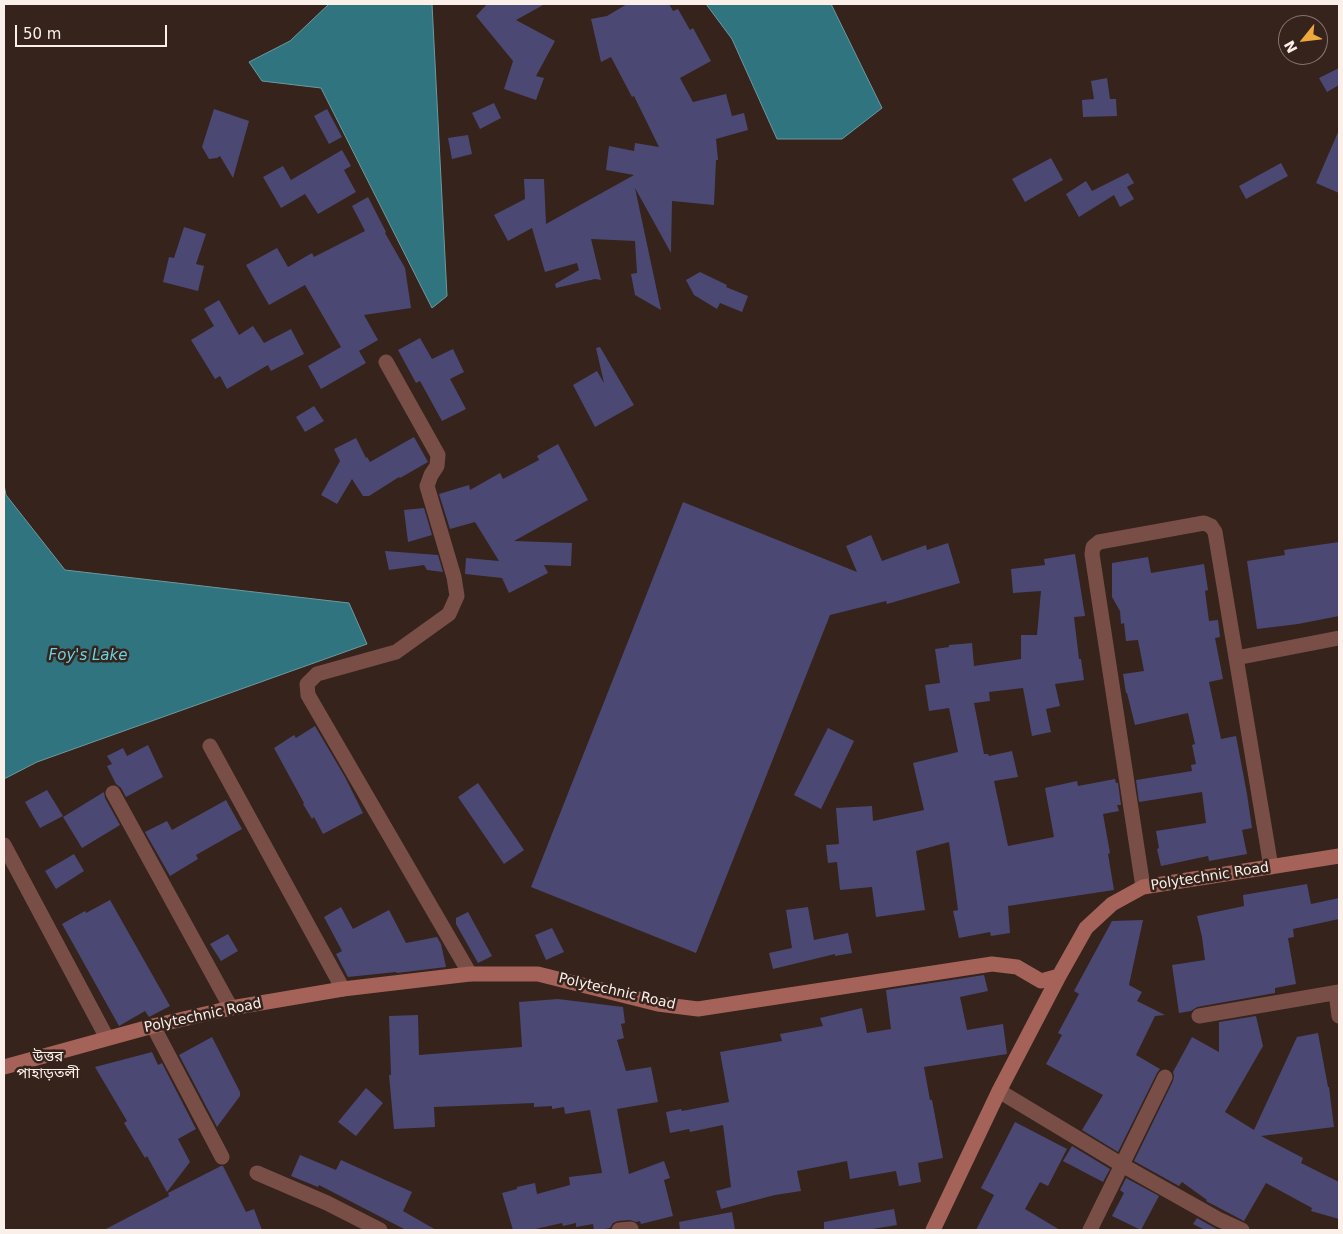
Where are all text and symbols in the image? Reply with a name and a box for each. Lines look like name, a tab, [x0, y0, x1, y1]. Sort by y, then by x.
scale bar	[18, 15, 170, 47]
north arrow	[1278, 15, 1328, 65]
text: 50 m	[23, 25, 61, 43]
text: N	[1281, 38, 1301, 56]
water label: Foy's Lake	[49, 647, 127, 665]
street label: Polytechnic Road	[1150, 859, 1270, 895]
street label: Polytechnic Road	[557, 970, 677, 1014]
street label: Polytechnic Road	[143, 995, 263, 1037]
district label: উত্তর পাহাড়তলী	[17, 1048, 79, 1083]

